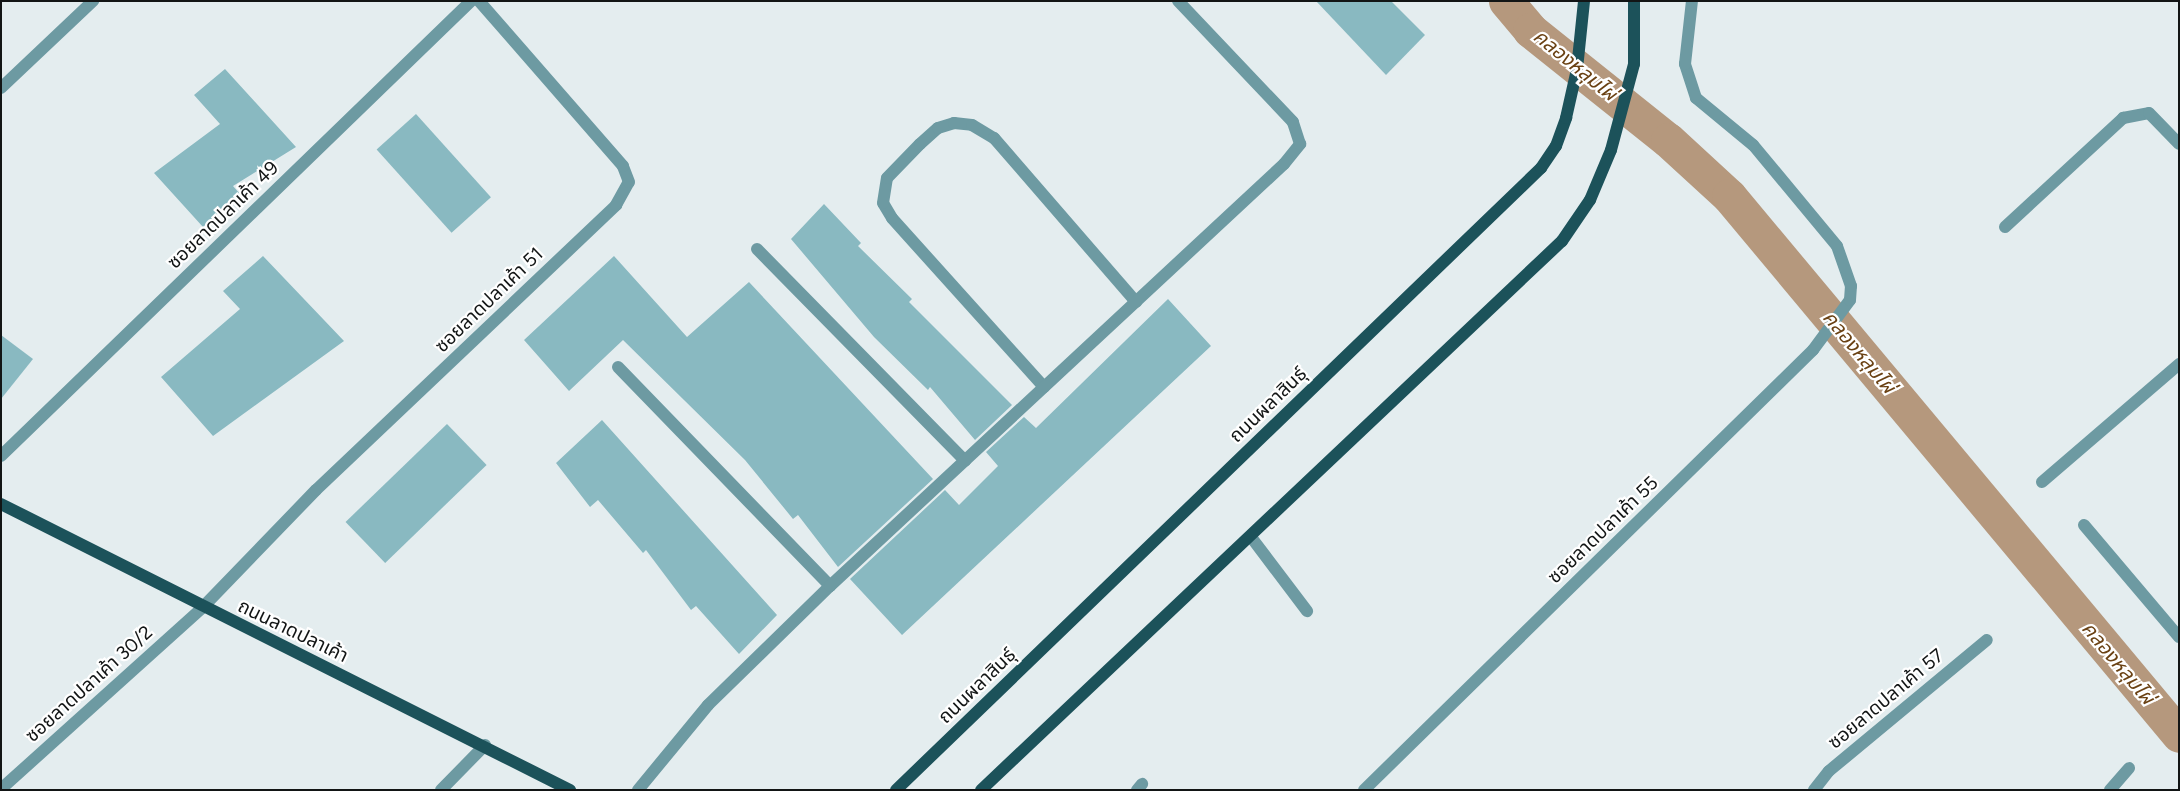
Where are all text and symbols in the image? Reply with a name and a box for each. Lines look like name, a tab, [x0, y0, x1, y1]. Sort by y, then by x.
water label: คลองหลุมไผ่	[1528, 24, 1622, 106]
street label: ซอยลาดปลาเค้า 49	[163, 156, 283, 274]
street label: ซอยลาดปลาเค้า 51	[430, 243, 548, 357]
water label: คลองหลุมไผ่	[1818, 306, 1900, 398]
street label: ถนนผลาสินธุ์	[1225, 363, 1311, 447]
street label: ซอยลาดปลาเค้า 55	[1543, 472, 1663, 588]
street label: ถนนลาดปลาเค้า	[234, 594, 352, 668]
water label: คลองหลุมไผ่	[2077, 617, 2159, 709]
street label: ซอยลาดปลาเค้า 30/2	[21, 621, 157, 747]
street label: ถนนผลาสินธุ์	[934, 644, 1020, 728]
street label: ซอยลาดปลาเค้า 57	[1824, 644, 1948, 754]

